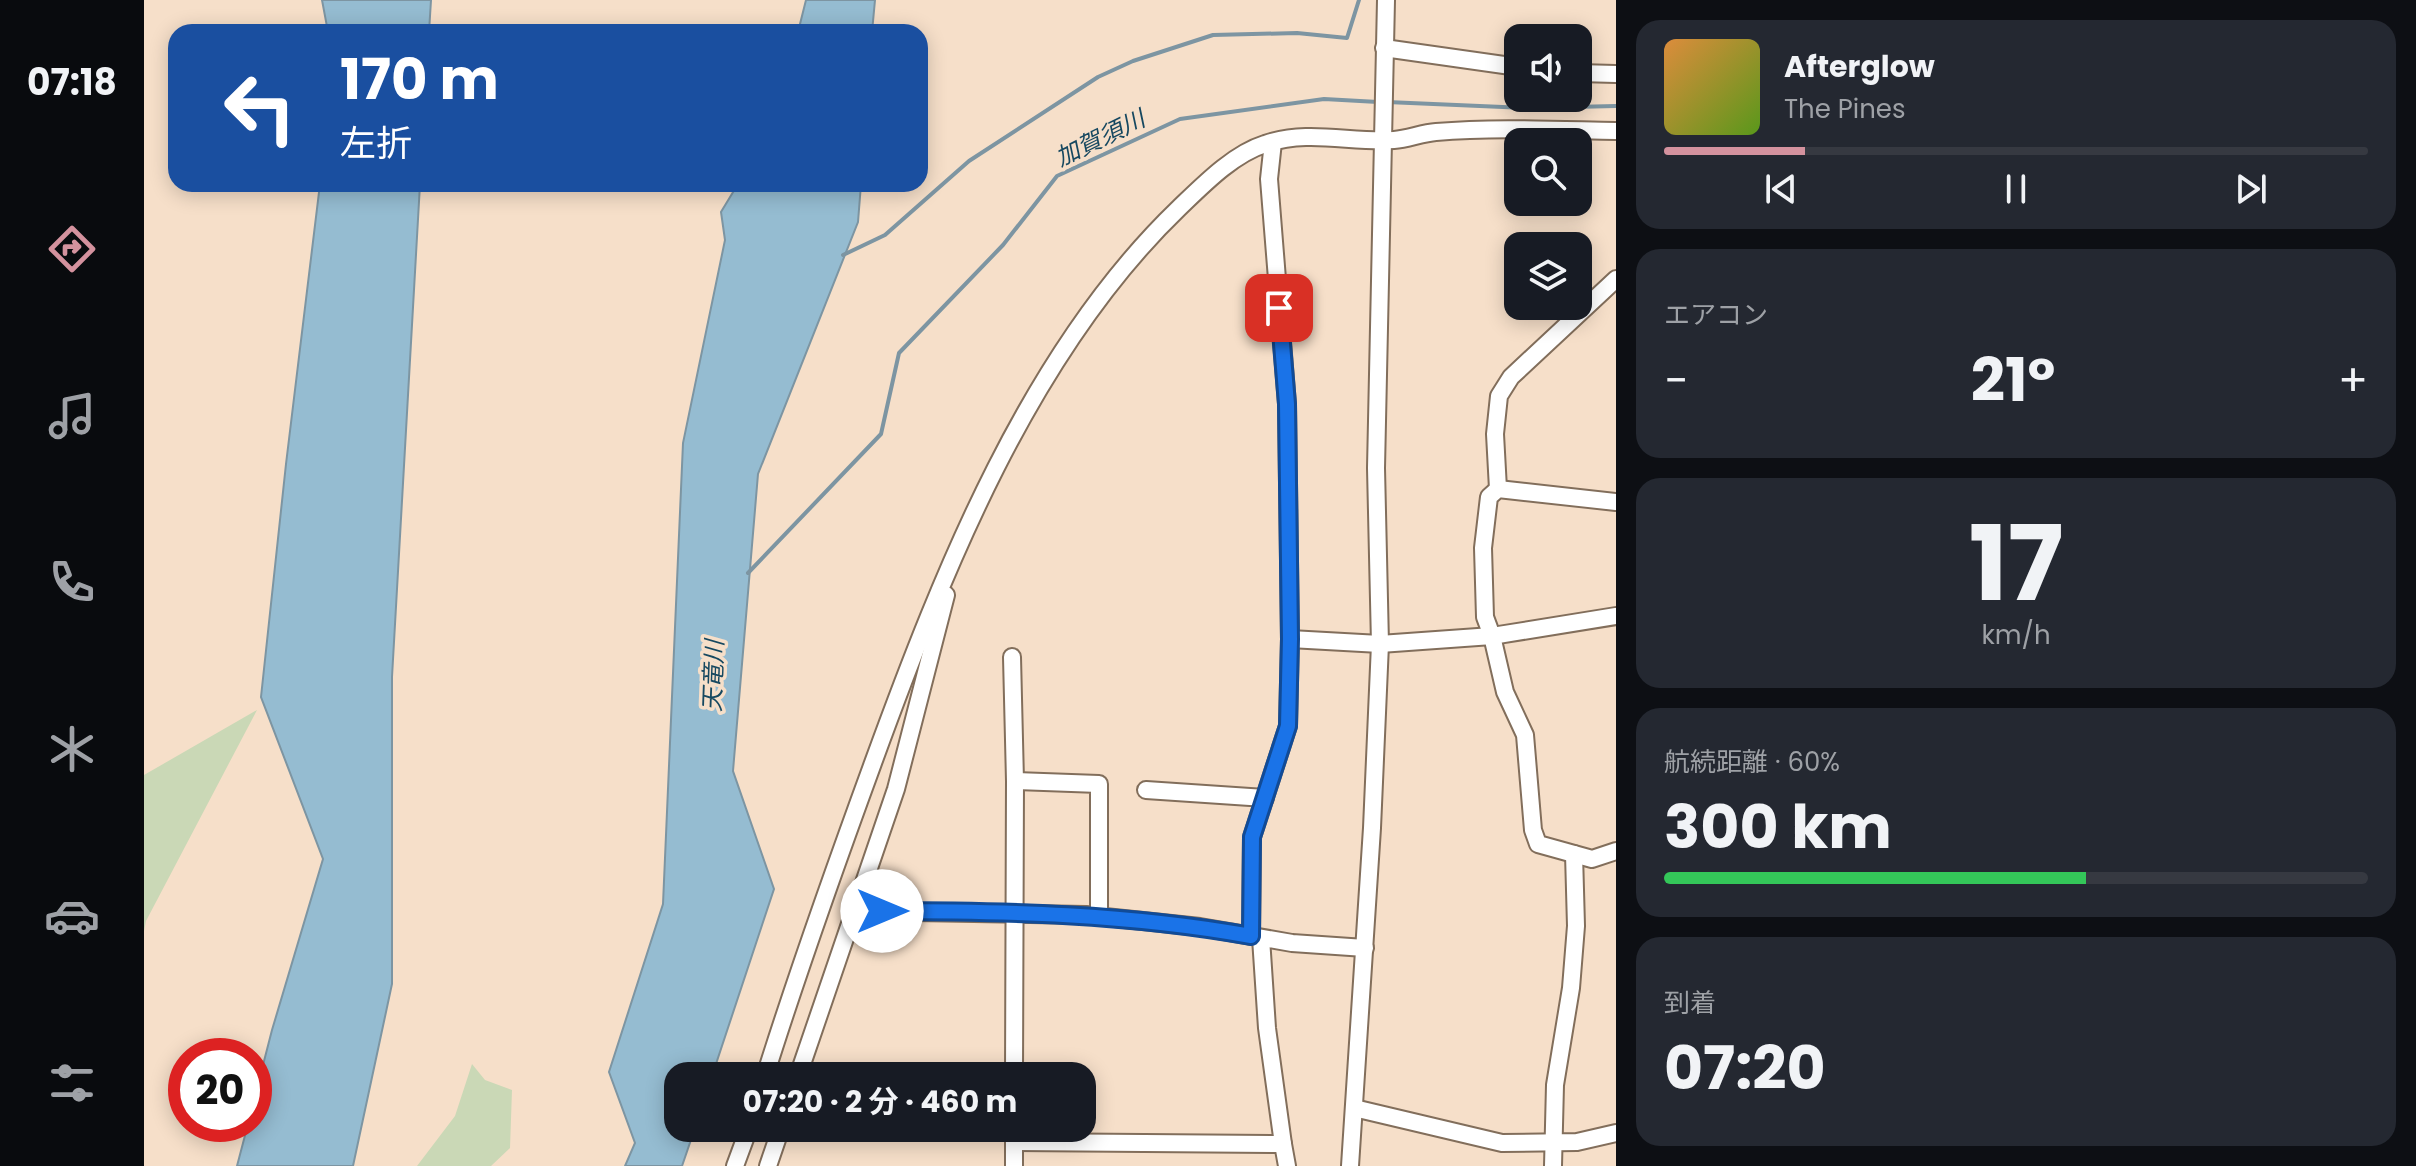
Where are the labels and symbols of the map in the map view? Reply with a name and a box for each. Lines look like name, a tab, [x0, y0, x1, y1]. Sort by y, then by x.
water label: 加賀須川	[1050, 101, 1153, 174]
pin	[1245, 274, 1313, 342]
water label: 天竜川	[695, 636, 731, 713]
position arrow	[840, 869, 924, 953]
speed limit sign: 20	[168, 1038, 272, 1142]

